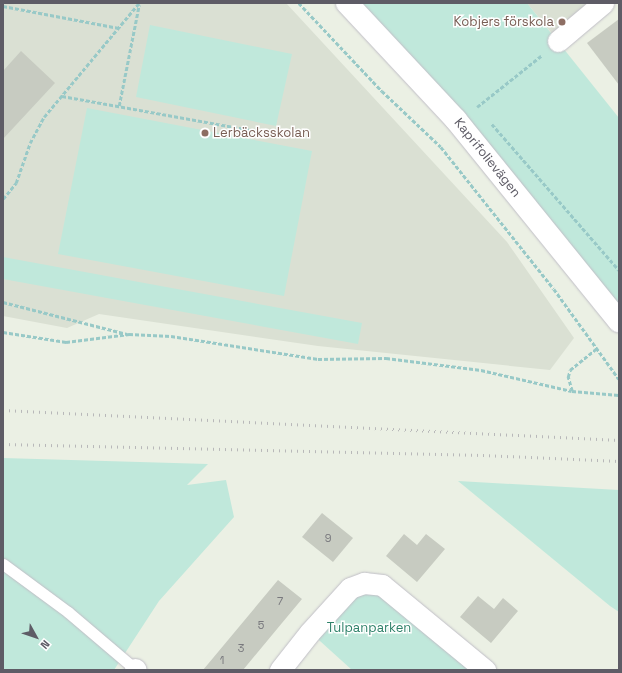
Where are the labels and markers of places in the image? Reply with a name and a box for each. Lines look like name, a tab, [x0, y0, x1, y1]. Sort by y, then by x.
place label: Kobjers förskola	[454, 14, 554, 30]
marker: Kobjers förskola	[557, 17, 567, 27]
place label: Lerbäcksskolan	[213, 125, 310, 141]
marker: Lerbäcksskolan	[200, 128, 210, 138]

